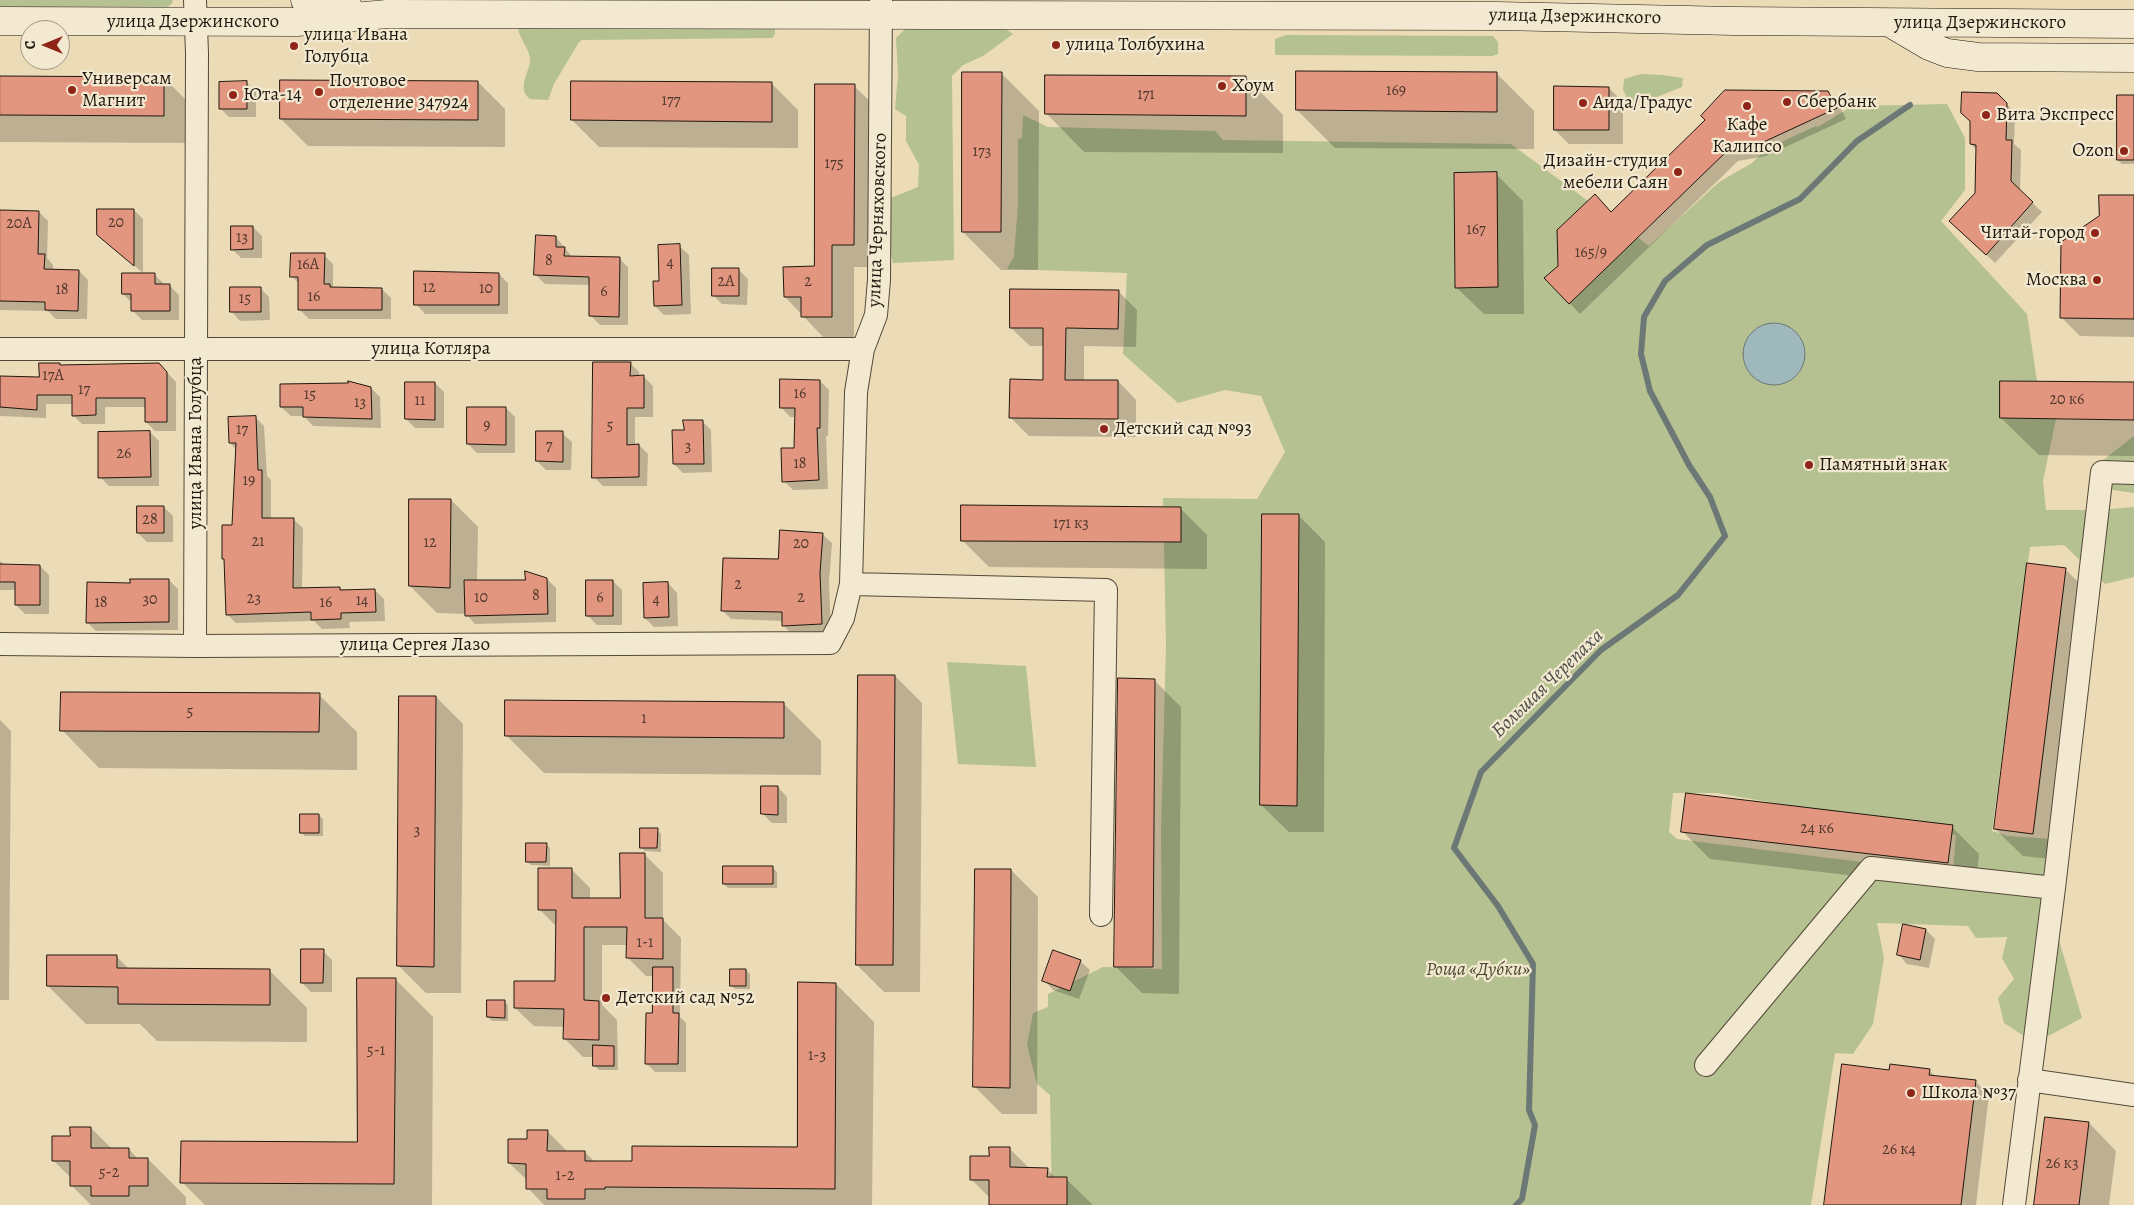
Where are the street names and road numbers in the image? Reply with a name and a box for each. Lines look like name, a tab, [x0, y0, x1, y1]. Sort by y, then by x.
street label: улица Дзержинского	[1489, 4, 1661, 30]
street label: улица Дзержинского	[107, 11, 279, 33]
street label: улица Дзержинского	[1894, 12, 2066, 34]
street label: улица Черняховского	[864, 132, 892, 308]
street label: улица Котляра	[371, 338, 491, 360]
street label: улица Ивана Голубца	[185, 357, 207, 529]
street label: улица Сергея Лазо	[340, 634, 490, 656]

